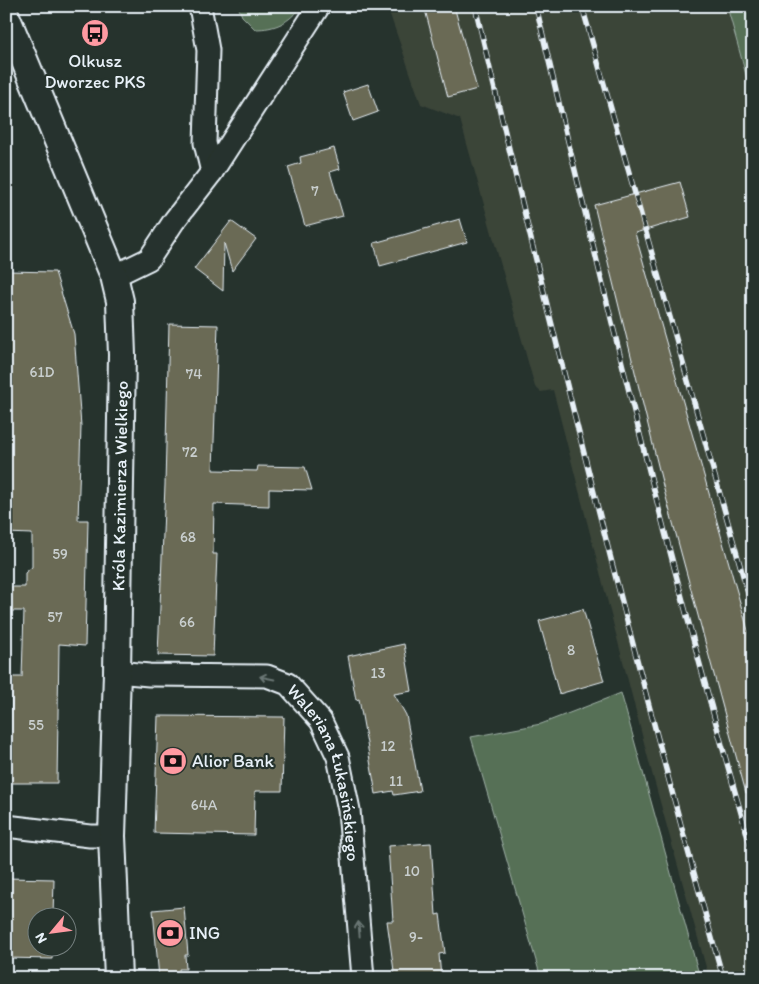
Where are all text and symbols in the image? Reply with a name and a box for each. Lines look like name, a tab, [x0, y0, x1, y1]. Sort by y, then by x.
bus stop icon: Olkusz Dworzec PKS	[80, 18, 110, 48]
place label: Olkusz Dworzec PKS	[44, 50, 146, 93]
house number: 7	[311, 182, 319, 200]
house number: 61D	[30, 363, 54, 381]
house number: 74	[186, 365, 202, 383]
street label: Króla Kazimierza Wielkiego	[107, 381, 133, 591]
house number: 72	[182, 443, 198, 461]
house number: 68	[180, 528, 196, 546]
house number: 59	[52, 545, 68, 563]
house number: 57	[47, 608, 63, 626]
house number: 66	[179, 613, 195, 631]
house number: 8	[567, 641, 575, 659]
house number: 13	[370, 664, 386, 682]
one-way arrow	[260, 672, 276, 682]
street label: Waleriana Łukasińskiego	[282, 679, 364, 862]
house number: 55	[28, 716, 44, 734]
house number: 12	[381, 737, 396, 755]
bank icon: Alior Bank	[158, 746, 188, 776]
place label: Alior Bank	[192, 750, 274, 772]
house number: 11	[389, 772, 403, 790]
house number: 64A	[191, 796, 218, 814]
house number: 10	[404, 862, 420, 880]
north arrow	[28, 906, 78, 956]
bank icon: ING	[155, 918, 185, 948]
one-way arrow	[354, 921, 364, 937]
place label: ING	[189, 922, 220, 944]
house number: 9-	[409, 928, 423, 946]
text: N	[31, 930, 51, 946]

